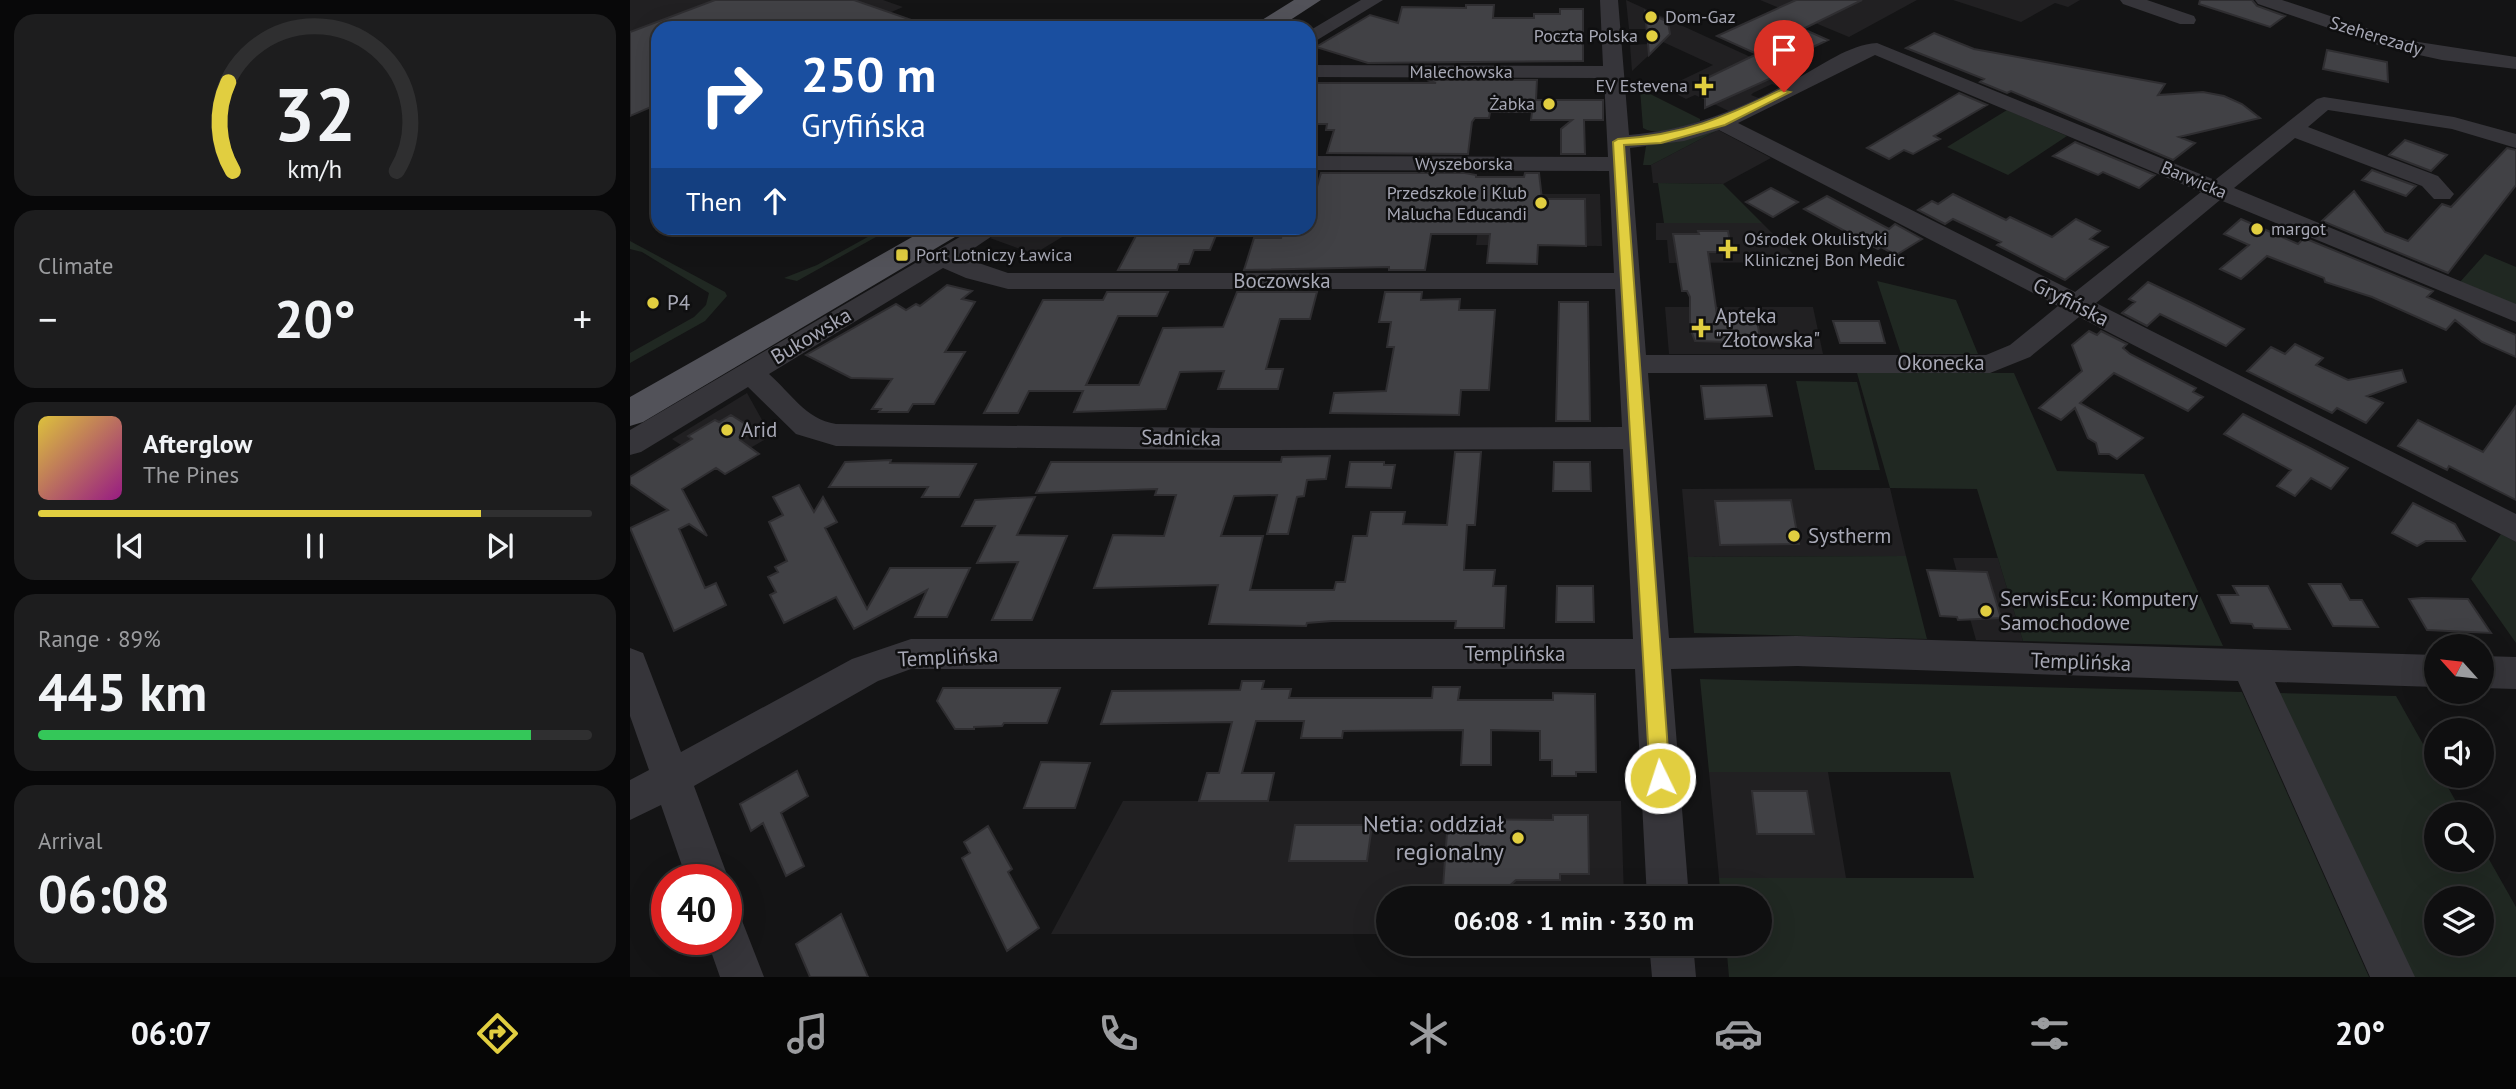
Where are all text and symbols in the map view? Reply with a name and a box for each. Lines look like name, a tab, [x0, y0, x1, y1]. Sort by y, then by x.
place label: Dom-Gaz	[1665, 5, 1736, 28]
marker: Dom-Gaz	[1643, 9, 1659, 25]
street label: Szeherezady	[2327, 11, 2426, 61]
pin	[1754, 20, 1814, 92]
place label: Poczta Polska	[1534, 24, 1638, 47]
marker: Poczta Polska	[1644, 28, 1660, 44]
icon: arrive	[1765, 31, 1803, 69]
text: 250 m	[801, 42, 936, 106]
icon: right	[686, 49, 777, 140]
street label: Malechowska	[1409, 60, 1513, 83]
text: 32	[274, 67, 356, 161]
place label: EV Estevena	[1596, 74, 1688, 97]
marker: EV Estevena	[1694, 76, 1714, 96]
place label: Żabka	[1489, 92, 1535, 115]
marker: Żabka	[1541, 96, 1557, 112]
text: Gryfińska	[801, 104, 926, 146]
street label: Wyszeborska	[1415, 152, 1513, 175]
text: km/h	[288, 153, 342, 185]
street label: Barwicka	[2158, 155, 2231, 204]
place label: Przedszkole i Klub Malucha Educandi	[1387, 181, 1527, 225]
icon: ahead	[756, 182, 794, 220]
text: Then	[686, 185, 742, 218]
marker: Przedszkole i Klub Malucha Educandi	[1533, 195, 1549, 211]
place label: margot	[2271, 217, 2326, 240]
marker: margot	[2249, 221, 2265, 237]
place label: Ośrodek Okulistyki Klinicznej Bon Medic	[1744, 227, 1905, 271]
marker: Ośrodek Okulistyki Klinicznej Bon Medic	[1718, 239, 1738, 259]
place label: Port Lotniczy Ławica	[916, 243, 1073, 266]
marker: Port Lotniczy Ławica	[894, 247, 910, 263]
text: Climate	[38, 251, 113, 280]
street label: Boczowska	[1233, 267, 1331, 294]
street label: Gryfińska	[2029, 271, 2114, 332]
text: 20°	[274, 285, 356, 352]
place label: P4	[667, 289, 690, 316]
text: −	[38, 294, 57, 343]
text: +	[573, 294, 592, 343]
marker: P4	[645, 295, 661, 311]
street label: Bukowska	[766, 301, 856, 370]
place label: Apteka "Złotowska"	[1715, 302, 1820, 353]
marker: Apteka "Złotowska"	[1693, 320, 1709, 336]
street label: Okonecka	[1897, 349, 1985, 376]
place label: Arid	[741, 416, 777, 443]
marker: Arid	[719, 422, 735, 438]
street label: Sadnicka	[1141, 423, 1221, 452]
text: Afterglow	[143, 427, 252, 460]
text: The Pines	[143, 460, 239, 489]
place label: Systherm	[1808, 522, 1891, 549]
icon: previous	[111, 527, 149, 565]
icon: pause	[296, 527, 334, 565]
icon: next	[481, 527, 519, 565]
marker: Systherm	[1786, 528, 1802, 544]
place label: SerwisEcu: Komputery Samochodowe	[2000, 585, 2199, 636]
marker: SerwisEcu: Komputery Samochodowe	[1978, 603, 1994, 619]
text: Range · 89%	[38, 624, 161, 653]
north arrow	[2424, 634, 2494, 704]
map controls	[2424, 634, 2494, 956]
street label: Templińska	[897, 640, 999, 673]
street label: Templińska	[1465, 640, 1565, 667]
street label: Templińska	[2030, 646, 2132, 677]
text: 445 km	[38, 658, 207, 725]
button: sound	[2424, 718, 2494, 788]
position arrow	[1623, 741, 1697, 815]
button: search	[2424, 802, 2494, 872]
place label: Netia: oddział regionalny	[1363, 808, 1504, 867]
text: Arrival	[38, 826, 102, 855]
marker: Netia: oddział regionalny	[1510, 830, 1526, 846]
text: 06:08	[38, 860, 170, 927]
speed limit sign: 40	[651, 864, 742, 955]
button: layers	[2424, 886, 2494, 956]
text: 06:08 · 1 min · 330 m	[1454, 904, 1694, 937]
icon: directions	[473, 1009, 522, 1058]
icon: music	[783, 1009, 832, 1058]
icon: phone	[1094, 1009, 1143, 1058]
icon: climate	[1404, 1009, 1453, 1058]
icon: car	[1714, 1009, 1763, 1058]
icon: filters	[2025, 1009, 2074, 1058]
text: 06:07	[131, 1012, 212, 1054]
text: 20°	[2335, 1012, 2385, 1054]

